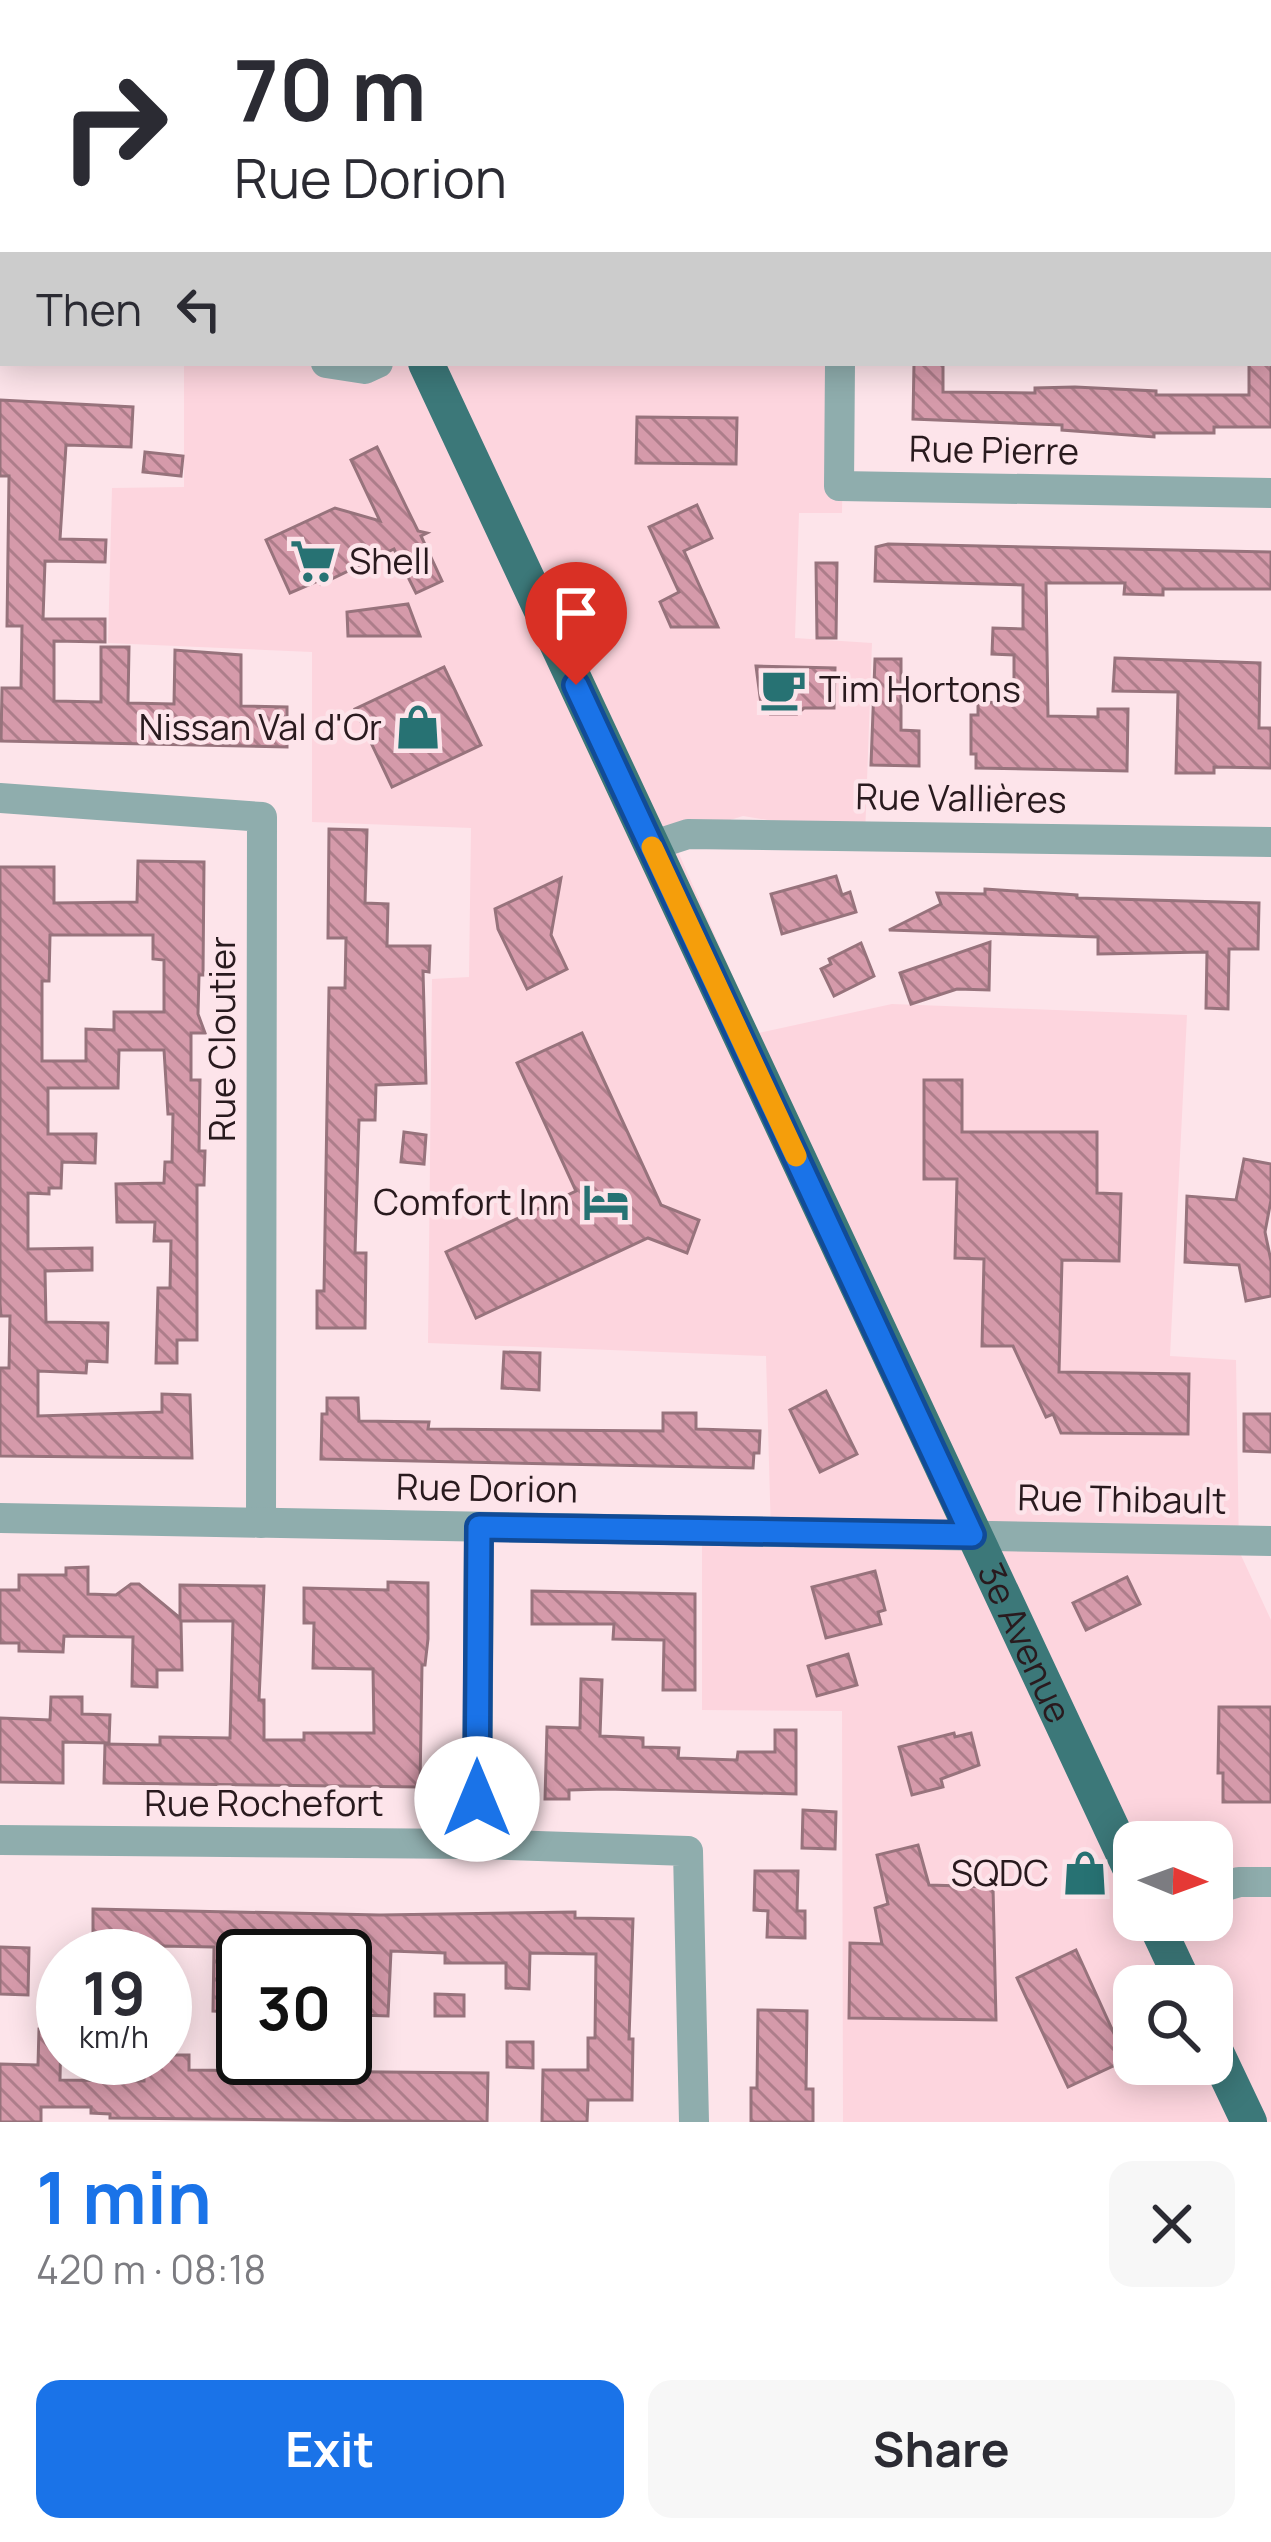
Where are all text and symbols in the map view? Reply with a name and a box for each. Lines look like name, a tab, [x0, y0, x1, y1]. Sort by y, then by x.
text: 70 m	[234, 31, 426, 146]
icon: right	[36, 48, 192, 204]
text: Rue Dorion	[234, 140, 507, 214]
icon: left	[166, 276, 232, 342]
text: Then	[36, 278, 142, 340]
street label: Rue Pierre	[909, 424, 1080, 475]
supermarket icon: Shell	[288, 536, 338, 586]
place label: Shell	[349, 536, 430, 585]
pin	[525, 562, 627, 685]
icon: arrive	[543, 580, 609, 646]
cafe icon: Tim Hortons	[758, 664, 808, 714]
place label: Tim Hortons	[819, 664, 1021, 713]
place label: Nissan Val d'Or	[139, 702, 382, 751]
shop icon: Nissan Val d'Or	[393, 702, 443, 752]
street label: Rue Vallières	[855, 771, 1067, 824]
street label: Rue Cloutier	[197, 936, 246, 1142]
place label: Comfort Inn	[373, 1177, 570, 1226]
hotel icon: Comfort Inn	[581, 1177, 631, 1227]
street label: Rue Dorion	[396, 1461, 578, 1514]
street label: Rue Thibault	[1017, 1472, 1227, 1525]
street label: 3e Avenue	[967, 1555, 1084, 1731]
position arrow	[414, 1736, 540, 1862]
street label: Rue Rochefort	[144, 1778, 384, 1827]
north arrow	[1113, 1821, 1233, 1941]
map controls	[1113, 1821, 1233, 2085]
place label: SQDC	[951, 1848, 1049, 1897]
shop icon: SQDC	[1060, 1848, 1110, 1898]
speed limit sign: 30	[216, 1929, 372, 2085]
text: 19	[82, 1951, 146, 2033]
button: search	[1113, 1965, 1233, 2085]
text: km/h	[79, 2016, 149, 2057]
text: 1 min	[36, 2147, 212, 2246]
button: close	[1109, 2161, 1235, 2287]
text: 420 m · 08:18	[36, 2242, 266, 2296]
button: Exit	[36, 2380, 624, 2518]
button: Share	[648, 2380, 1235, 2518]

